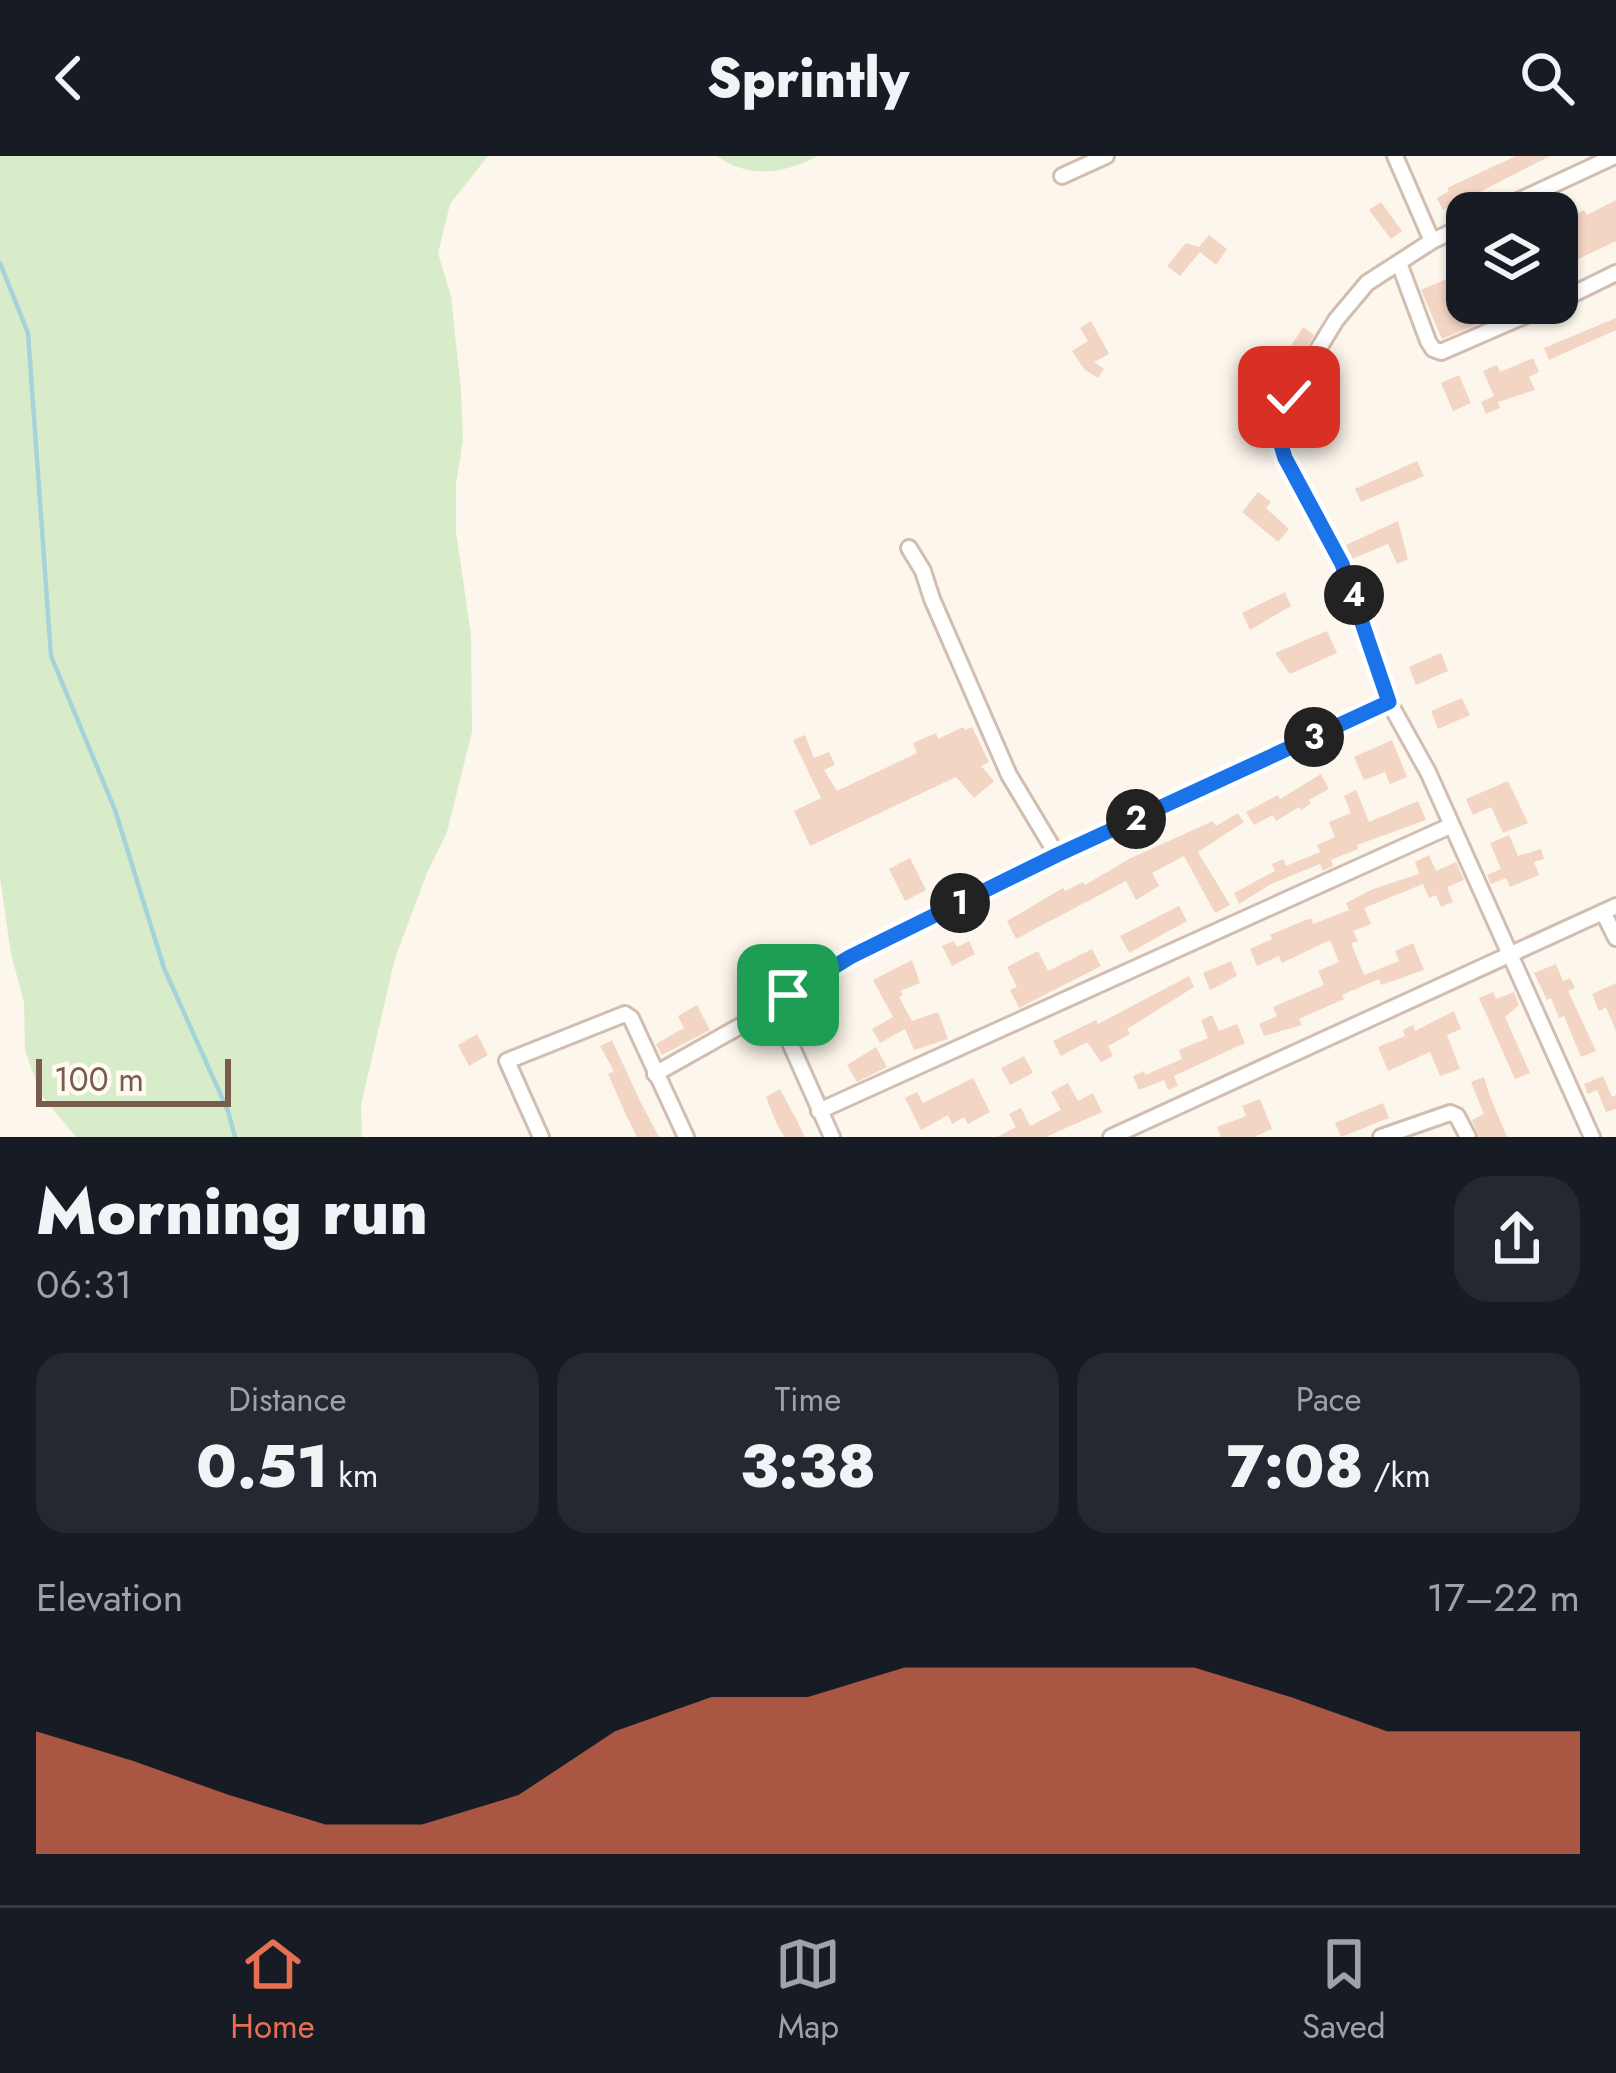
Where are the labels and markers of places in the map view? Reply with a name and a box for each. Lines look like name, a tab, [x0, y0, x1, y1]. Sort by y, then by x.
pin	[1238, 346, 1340, 448]
pin: 4	[1324, 565, 1384, 625]
pin: 3	[1284, 707, 1344, 767]
pin: 2	[1106, 789, 1166, 849]
pin: 1	[930, 873, 990, 933]
pin	[737, 944, 839, 1046]

